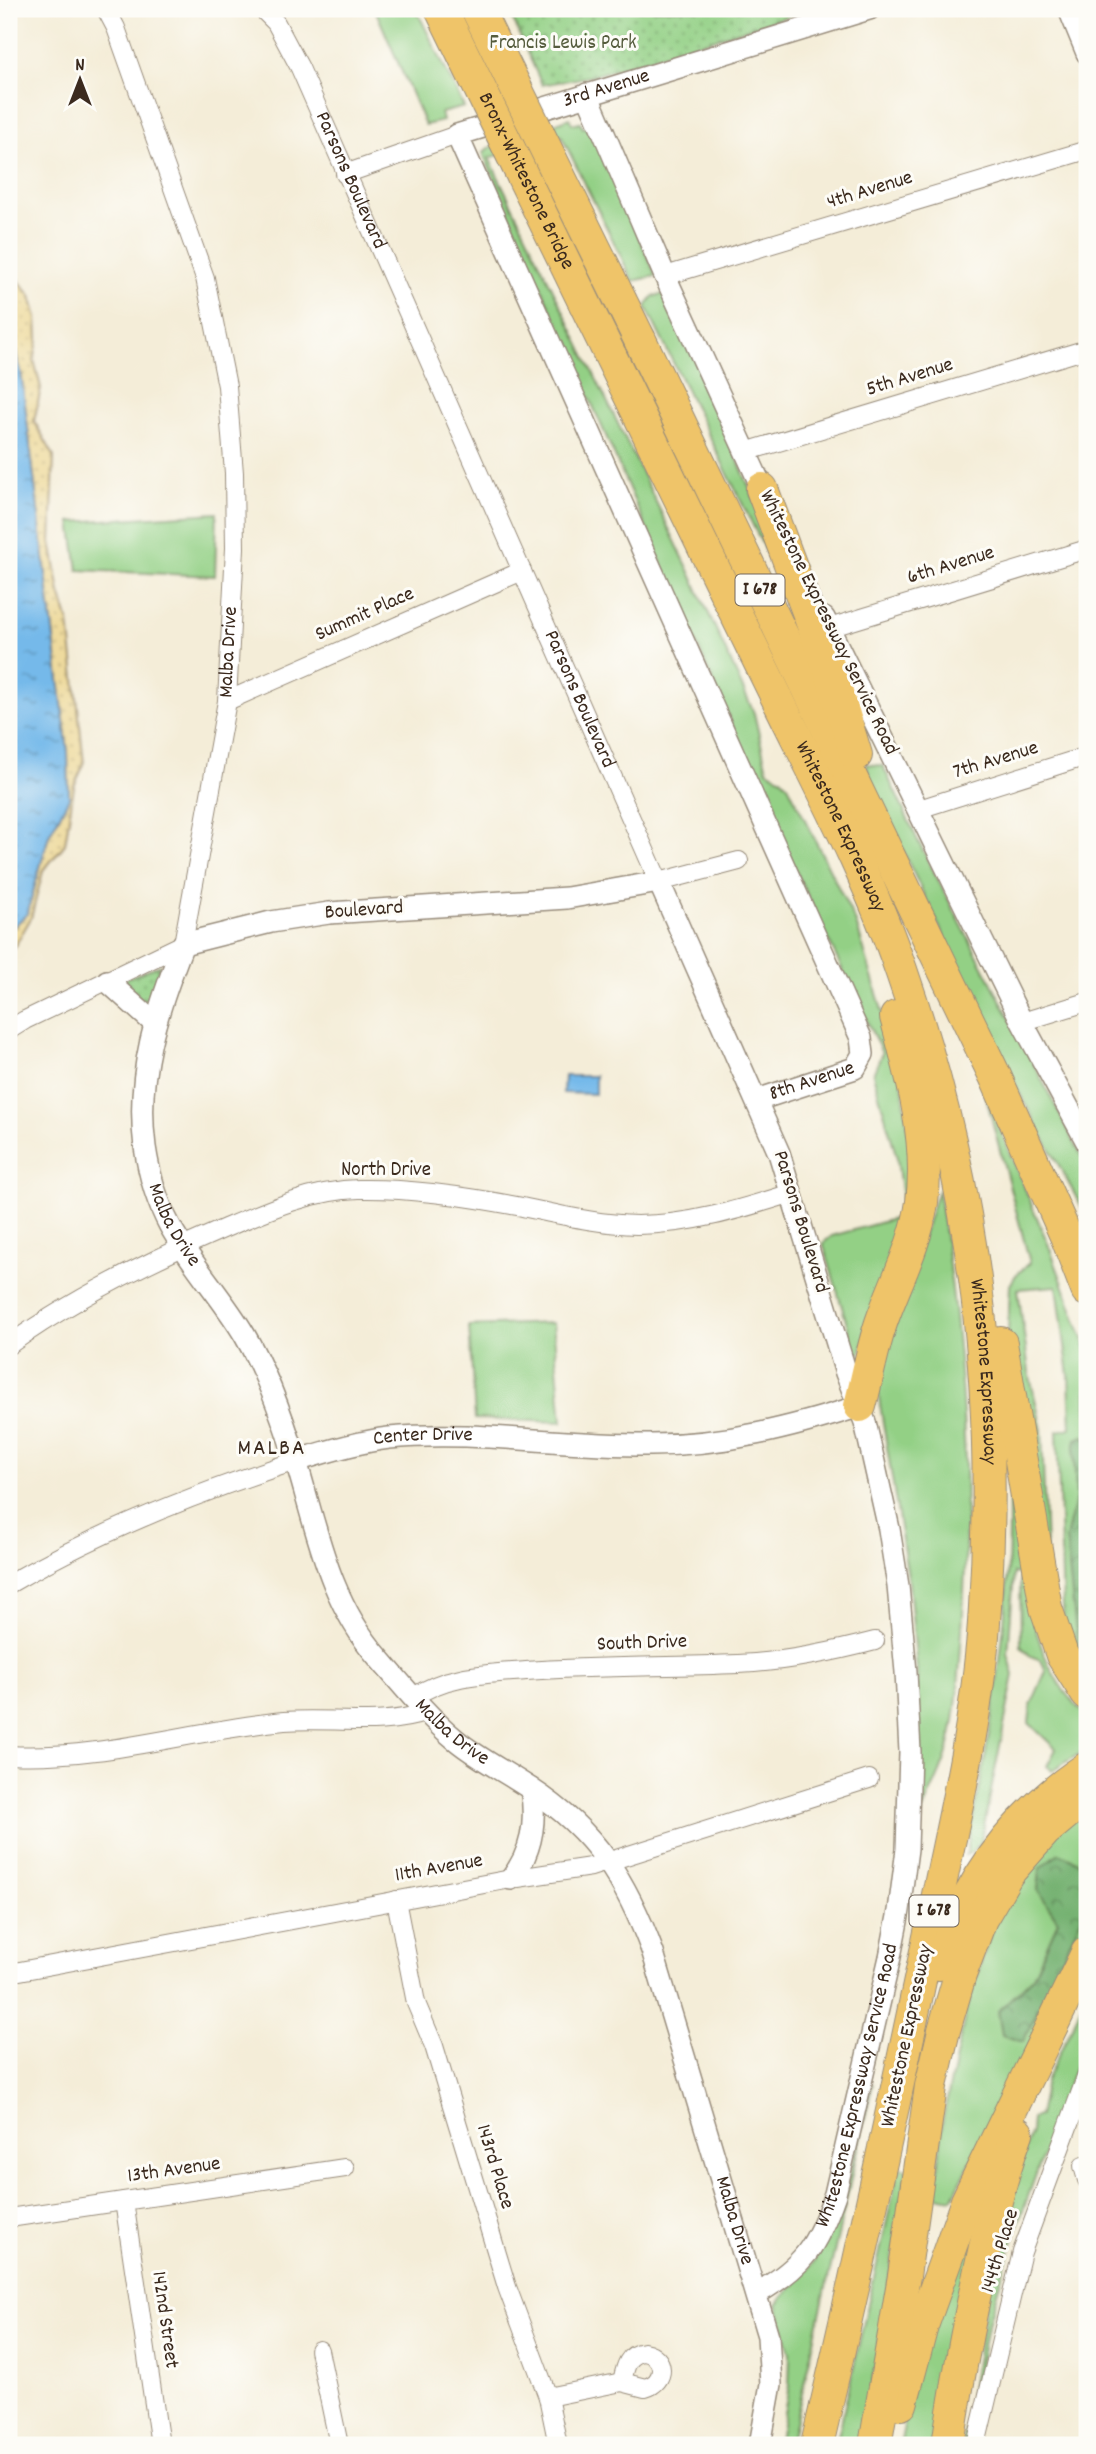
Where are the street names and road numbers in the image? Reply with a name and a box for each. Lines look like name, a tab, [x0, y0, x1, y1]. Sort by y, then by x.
street label: 3rd Avenue	[559, 62, 654, 117]
street label: Bronx-Whitestone Bridge	[469, 88, 581, 275]
street label: Parsons Boulevard	[306, 107, 393, 254]
street label: 4th Avenue	[823, 164, 917, 218]
street label: 5th Avenue	[863, 351, 957, 405]
street label: Whitestone Expressway Service Road	[751, 486, 905, 760]
street label: 6th Avenue	[904, 539, 998, 593]
road number: I 678	[736, 575, 784, 606]
street label: Summit Place	[311, 580, 419, 650]
street label: Malba Drive	[212, 606, 247, 699]
street label: Parsons Boulevard	[535, 626, 622, 773]
street label: 7th Avenue	[950, 734, 1042, 788]
street label: Whitestone Expressway	[786, 737, 893, 918]
street label: Boulevard	[324, 893, 404, 929]
street label: 8th Avenue	[766, 1054, 859, 1110]
street label: Parsons Boulevard	[764, 1147, 836, 1297]
street label: North Drive	[341, 1156, 431, 1186]
street label: Malba Drive	[139, 1180, 207, 1274]
street label: Whitestone Expressway	[960, 1277, 1004, 1465]
street label: Center Drive	[371, 1421, 473, 1455]
street label: South Drive	[596, 1627, 688, 1661]
street label: Malba Drive	[406, 1692, 495, 1774]
street label: 11th Avenue	[393, 1847, 485, 1891]
road number: I 678	[909, 1896, 958, 1926]
street label: Whitestone Expressway Service Road	[808, 1941, 907, 2233]
street label: Whitestone Expressway	[874, 1942, 942, 2130]
street label: 143rd Place	[467, 2121, 521, 2213]
street label: 13th Avenue	[126, 2150, 222, 2192]
street label: Malba Drive	[706, 2173, 761, 2269]
street label: 144th Place	[974, 2205, 1028, 2297]
street label: 142nd Street	[142, 2269, 186, 2371]

